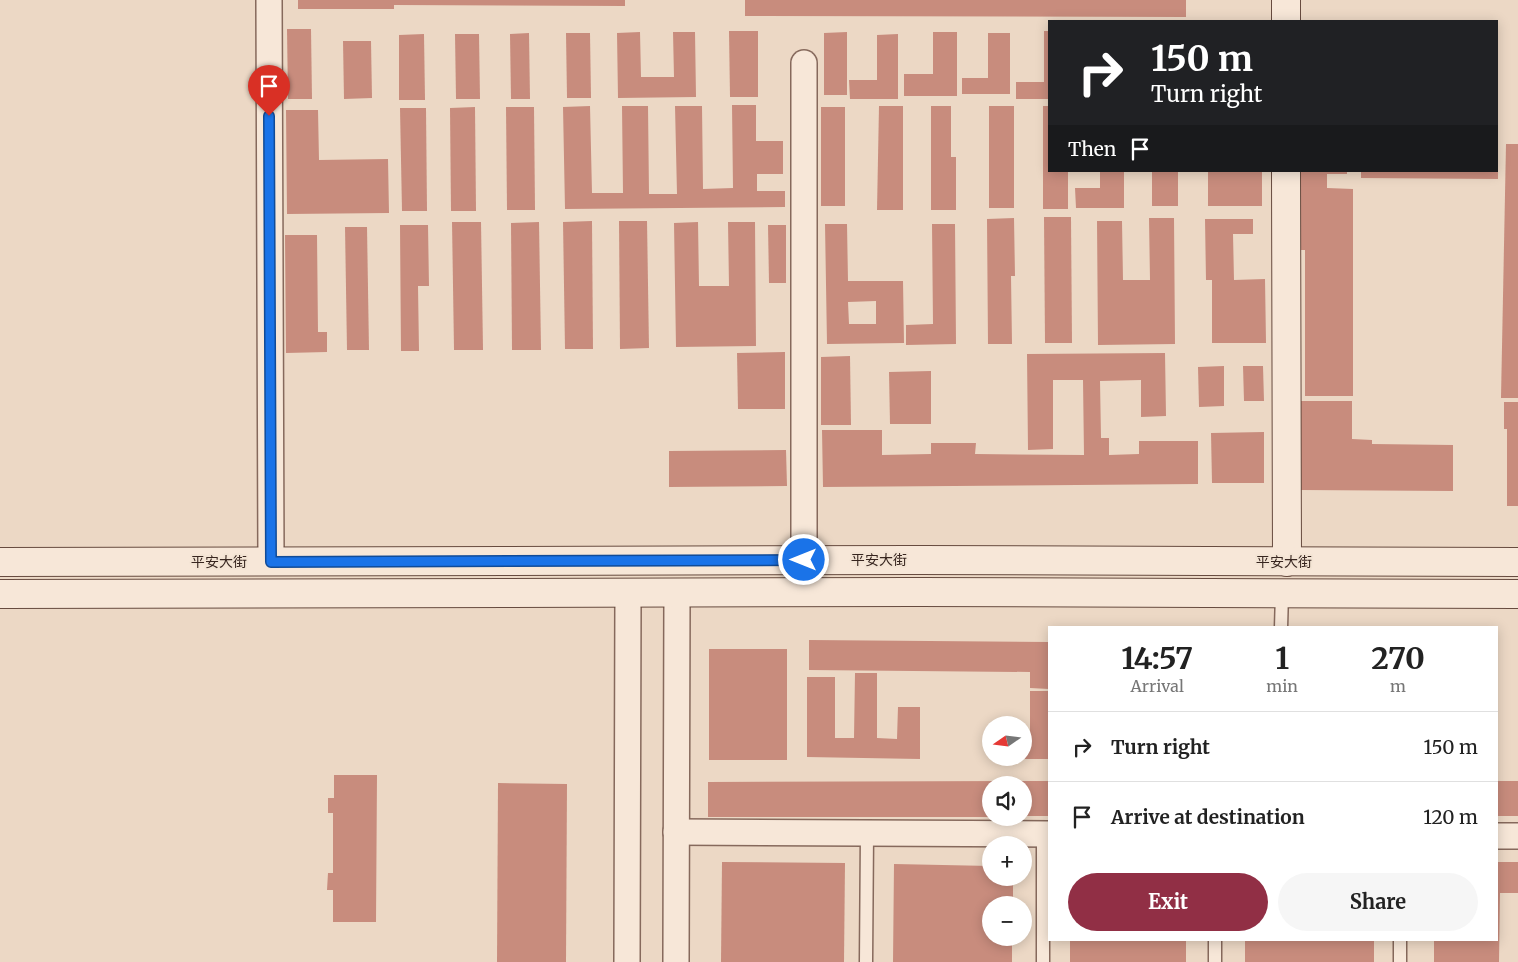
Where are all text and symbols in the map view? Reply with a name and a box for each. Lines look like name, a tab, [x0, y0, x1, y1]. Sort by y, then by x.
text: 150 m	[1151, 37, 1253, 81]
icon: right	[1068, 40, 1133, 105]
pin	[248, 65, 290, 116]
icon: arrive	[255, 72, 283, 100]
text: Turn right	[1151, 80, 1262, 108]
icon: arrive	[1126, 135, 1154, 163]
text: Then	[1068, 137, 1116, 161]
position arrow	[777, 533, 829, 585]
street label: 平安大街	[851, 551, 907, 569]
street label: 平安大街	[191, 553, 247, 571]
street label: 平安大街	[1256, 553, 1312, 571]
text: 14:57	[1121, 639, 1193, 677]
text: 1	[1275, 639, 1289, 677]
text: 270	[1371, 639, 1425, 677]
text: Arrival	[1130, 676, 1184, 696]
text: min	[1266, 676, 1298, 696]
text: m	[1390, 676, 1406, 696]
north arrow	[982, 716, 1032, 766]
map controls	[982, 716, 1032, 946]
icon: right	[1068, 733, 1096, 761]
text: Turn right	[1111, 735, 1210, 759]
text: 150 m	[1424, 735, 1478, 759]
button: sound	[982, 776, 1032, 826]
icon: arrive	[1068, 803, 1096, 831]
text: Arrive at destination	[1111, 805, 1305, 829]
text: 120 m	[1423, 805, 1478, 829]
button: +	[982, 836, 1032, 886]
button: Exit	[1068, 873, 1268, 931]
button: Share	[1278, 873, 1478, 931]
button: −	[982, 896, 1032, 946]

